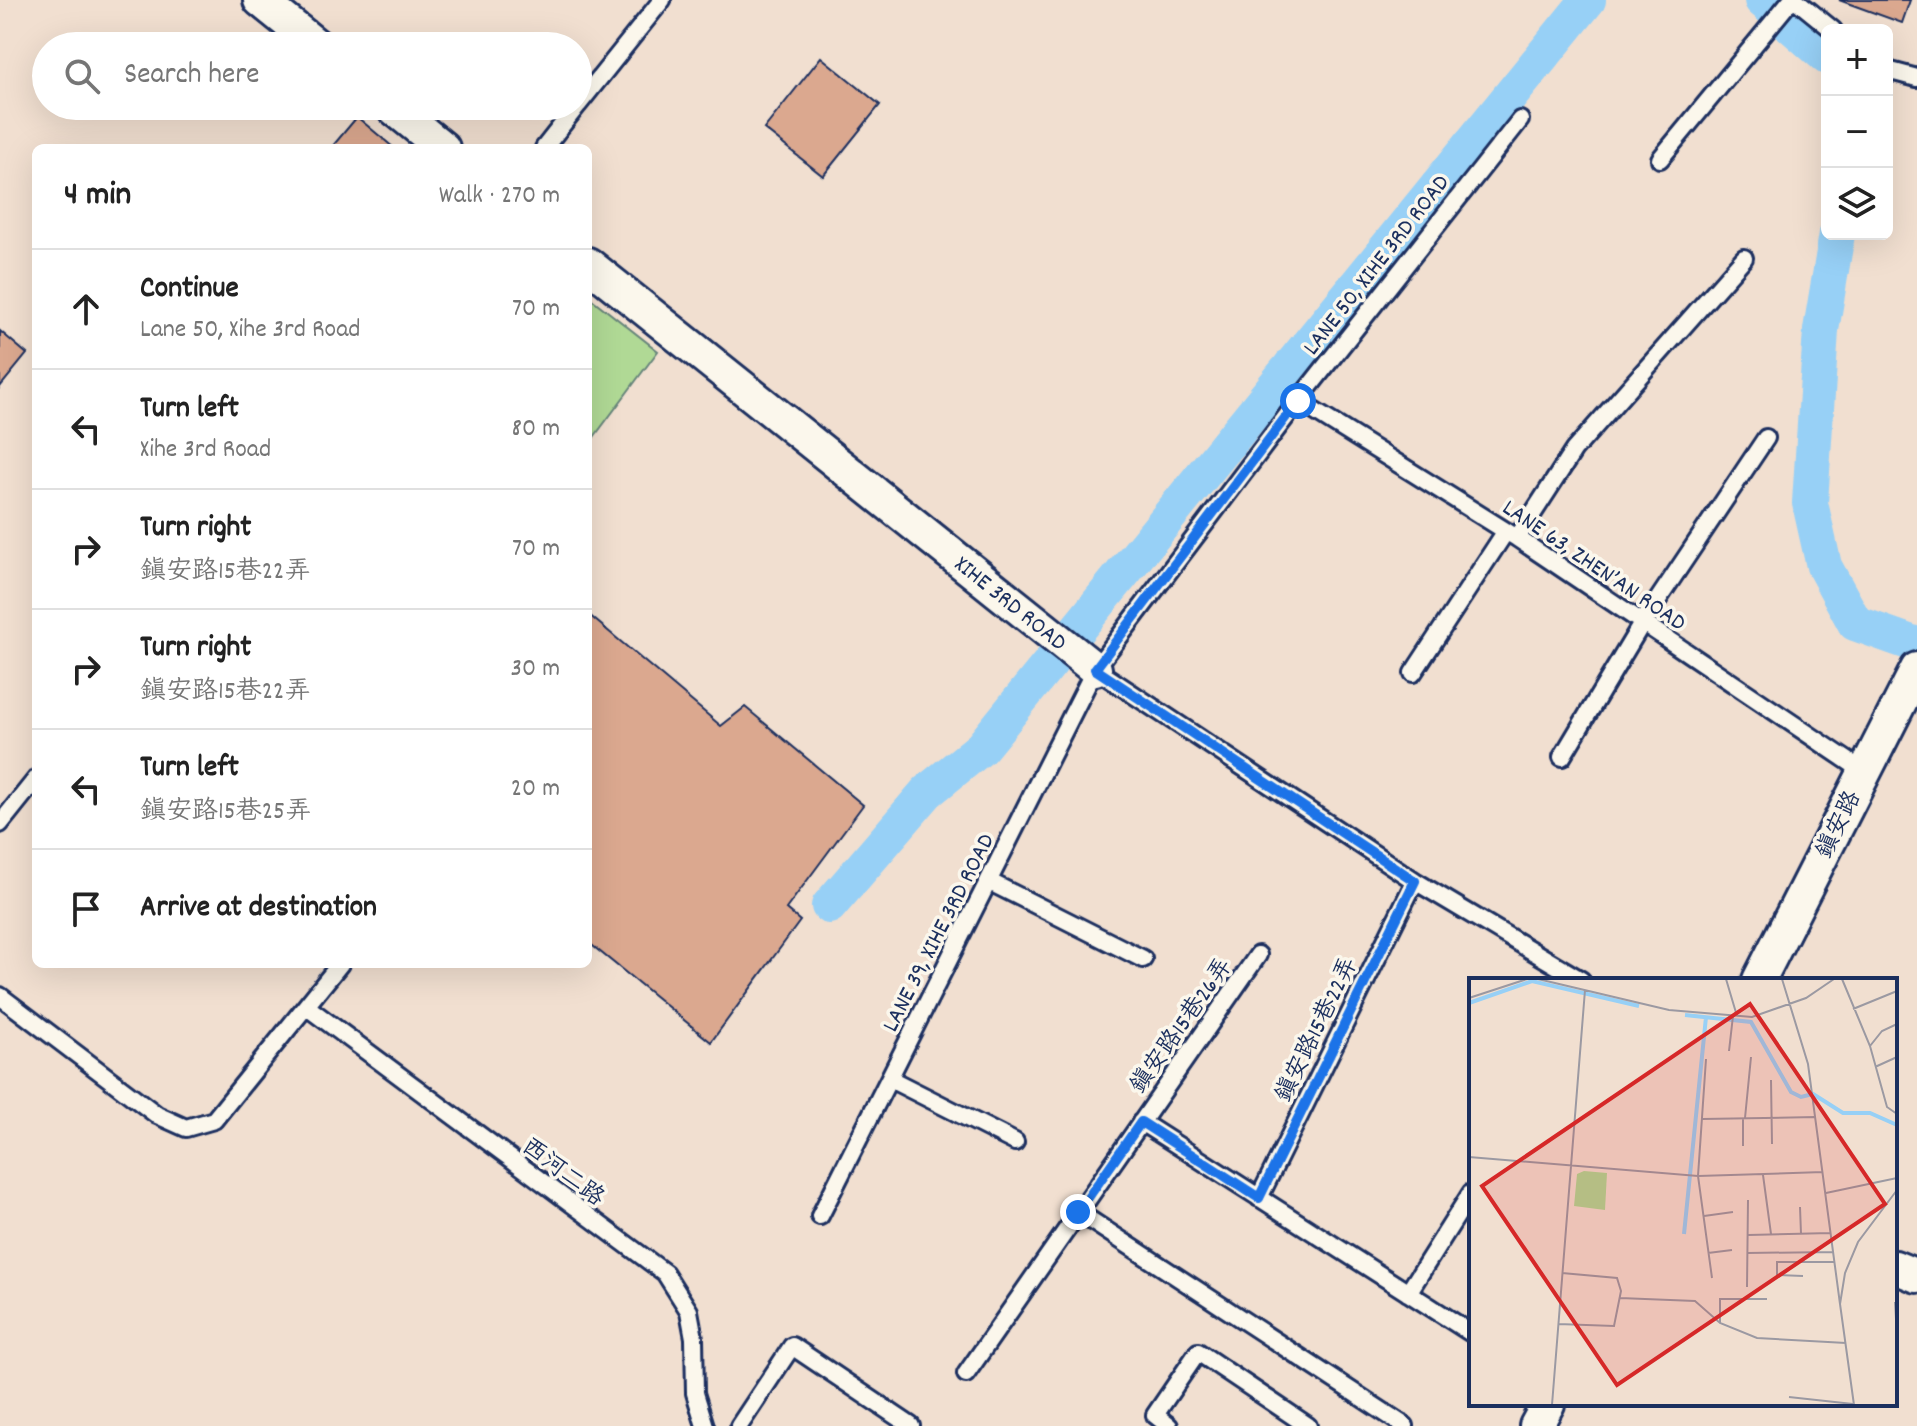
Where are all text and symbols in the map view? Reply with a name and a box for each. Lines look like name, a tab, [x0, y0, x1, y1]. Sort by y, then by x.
map controls	[1821, 24, 1893, 240]
button: +	[1821, 24, 1893, 96]
search box	[32, 32, 592, 120]
icon: search	[60, 54, 104, 98]
text: Search here	[124, 55, 260, 98]
button: −	[1821, 96, 1893, 168]
street label: LANE 50, XIHE 3RD ROAD	[1296, 168, 1459, 363]
button: layers	[1821, 168, 1893, 240]
text: 4 min	[64, 172, 131, 221]
text: Walk · 270 m	[439, 178, 560, 215]
text: Continue	[140, 269, 239, 312]
icon: ahead	[64, 287, 108, 331]
text: 70 m	[512, 291, 560, 328]
text: Lane 50, Xihe 3rd Road	[140, 312, 361, 349]
route start	[1280, 383, 1316, 419]
text: Turn left	[140, 389, 239, 432]
icon: left	[64, 407, 108, 451]
text: 80 m	[512, 411, 560, 448]
text: Xihe 3rd Road	[140, 432, 271, 469]
street label: LANE 63, ZHEN’AN ROAD	[1495, 492, 1692, 641]
text: Turn right	[140, 508, 251, 551]
icon: right	[64, 527, 108, 571]
text: 70 m	[512, 531, 560, 568]
street label: XIHE 3RD ROAD	[946, 549, 1073, 660]
text: 鎮安路15巷22弄	[140, 554, 310, 591]
text: Turn right	[140, 628, 251, 671]
icon: right	[64, 647, 108, 691]
text: 30 m	[510, 651, 560, 688]
text: 鎮安路15巷22弄	[140, 674, 310, 711]
text: Turn left	[140, 748, 239, 791]
icon: left	[64, 767, 108, 811]
text: 20 m	[511, 771, 560, 808]
street label: 鎮安路	[1809, 786, 1871, 865]
text: 鎮安路15巷25弄	[140, 794, 311, 831]
street label: LANE 39, XIHE 3RD ROAD	[875, 828, 1004, 1038]
icon: arrive	[64, 887, 108, 931]
text: Arrive at destination	[140, 888, 377, 931]
street label: 鎮安路15巷26弄	[1123, 952, 1242, 1101]
street label: 鎮安路15巷22弄	[1268, 952, 1367, 1108]
inset map	[1469, 978, 1897, 1406]
street label: 西河二路	[514, 1131, 611, 1216]
route end	[1060, 1194, 1096, 1230]

